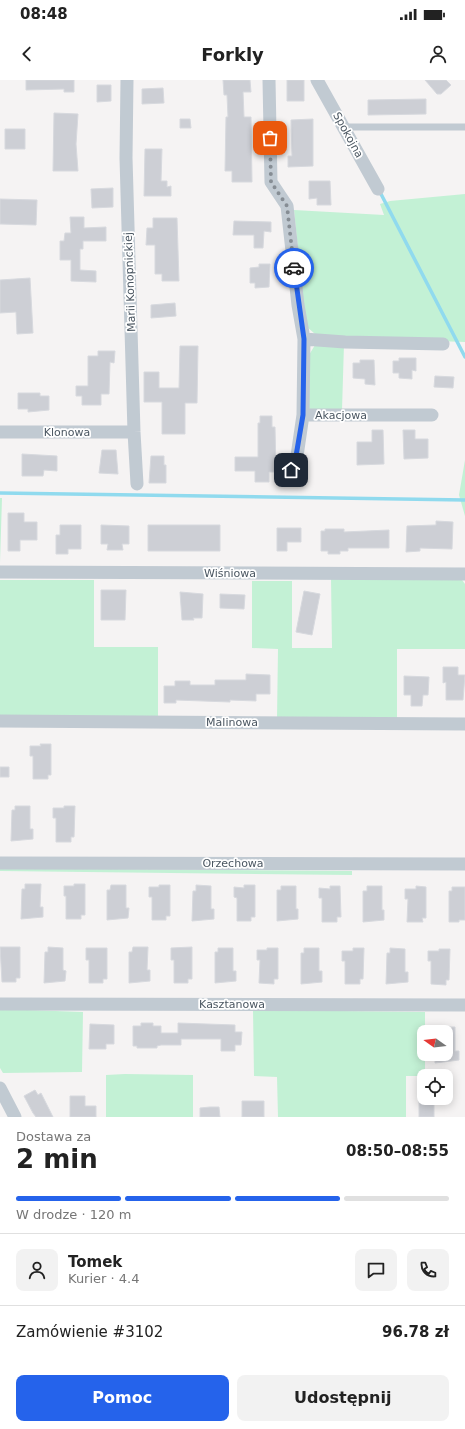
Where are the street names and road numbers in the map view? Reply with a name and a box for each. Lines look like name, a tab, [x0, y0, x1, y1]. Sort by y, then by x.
street label: Spokojna	[330, 110, 366, 160]
street label: Marii Konopnickiej	[122, 232, 138, 332]
street label: Akacjowa	[315, 409, 367, 422]
street label: Klonowa	[44, 426, 90, 439]
street label: Wiśniowa	[204, 567, 256, 580]
street label: Malinowa	[206, 716, 258, 729]
street label: Orzechowa	[202, 857, 264, 870]
street label: Kasztanowa	[199, 998, 265, 1011]

